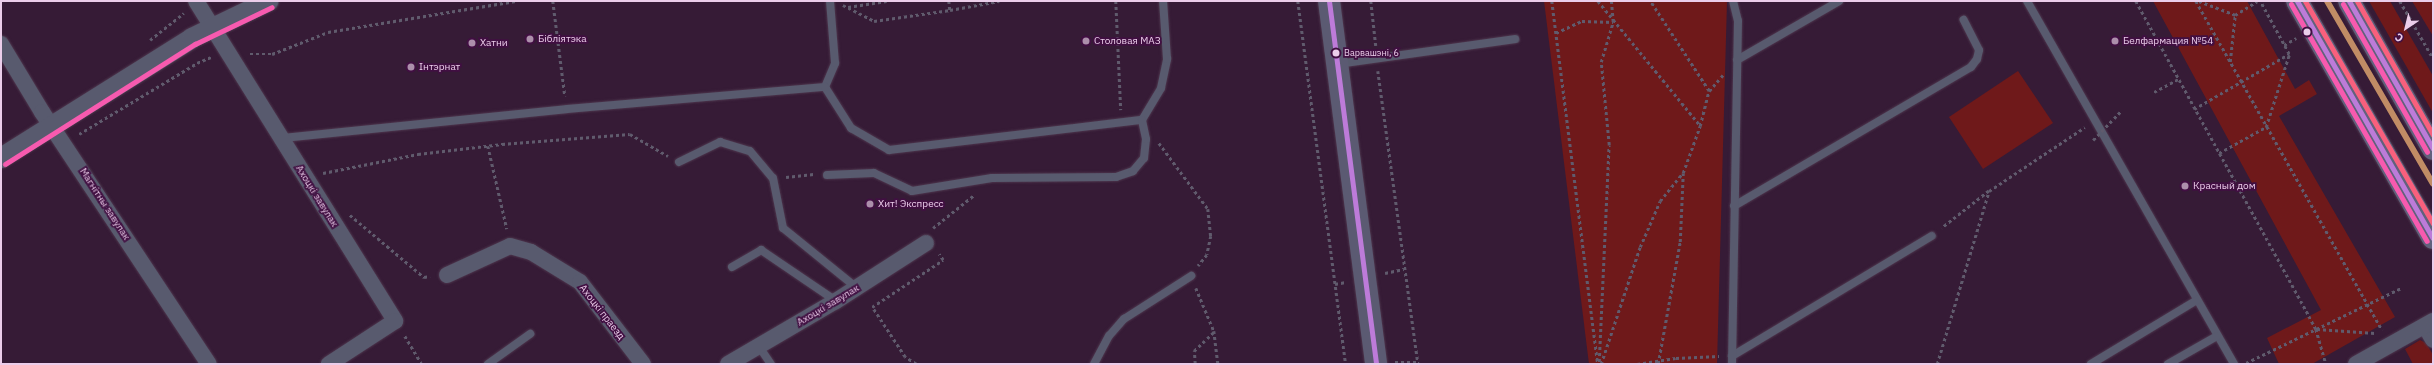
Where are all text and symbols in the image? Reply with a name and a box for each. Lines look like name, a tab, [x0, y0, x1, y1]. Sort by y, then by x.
north arrow	[2386, 8, 2426, 48]
unlabelled marker	[2302, 27, 2312, 37]
text: С	[2392, 30, 2406, 46]
place label: Бібліятэка	[538, 33, 587, 45]
marker: Бібліятэка	[525, 34, 535, 44]
place label: Столовая МАЗ	[1094, 35, 1161, 47]
place label: Белфармация №54	[2123, 35, 2213, 47]
marker: Столовая МАЗ	[1081, 36, 1091, 46]
marker: Белфармация №54	[2110, 36, 2120, 46]
place label: Хатни	[480, 37, 508, 49]
marker: Хатни	[467, 38, 477, 48]
marker: Варвашэні, 6	[1331, 48, 1341, 58]
place label: Варвашэні, 6	[1344, 48, 1399, 58]
place label: Інтэрнат	[419, 61, 460, 73]
marker: Інтэрнат	[406, 62, 416, 72]
street label: Ахоцкі завулак	[293, 163, 341, 229]
street label: Магнітны завулак	[77, 166, 133, 242]
place label: Красный дом	[2193, 180, 2256, 192]
marker: Красный дом	[2180, 181, 2190, 191]
place label: Хит! Экспресс	[878, 198, 944, 210]
marker: Хит! Экспресс	[865, 199, 875, 209]
street label: Ахоцкі праезд	[577, 282, 627, 342]
street label: Ахоцкі завулак	[795, 282, 861, 328]

